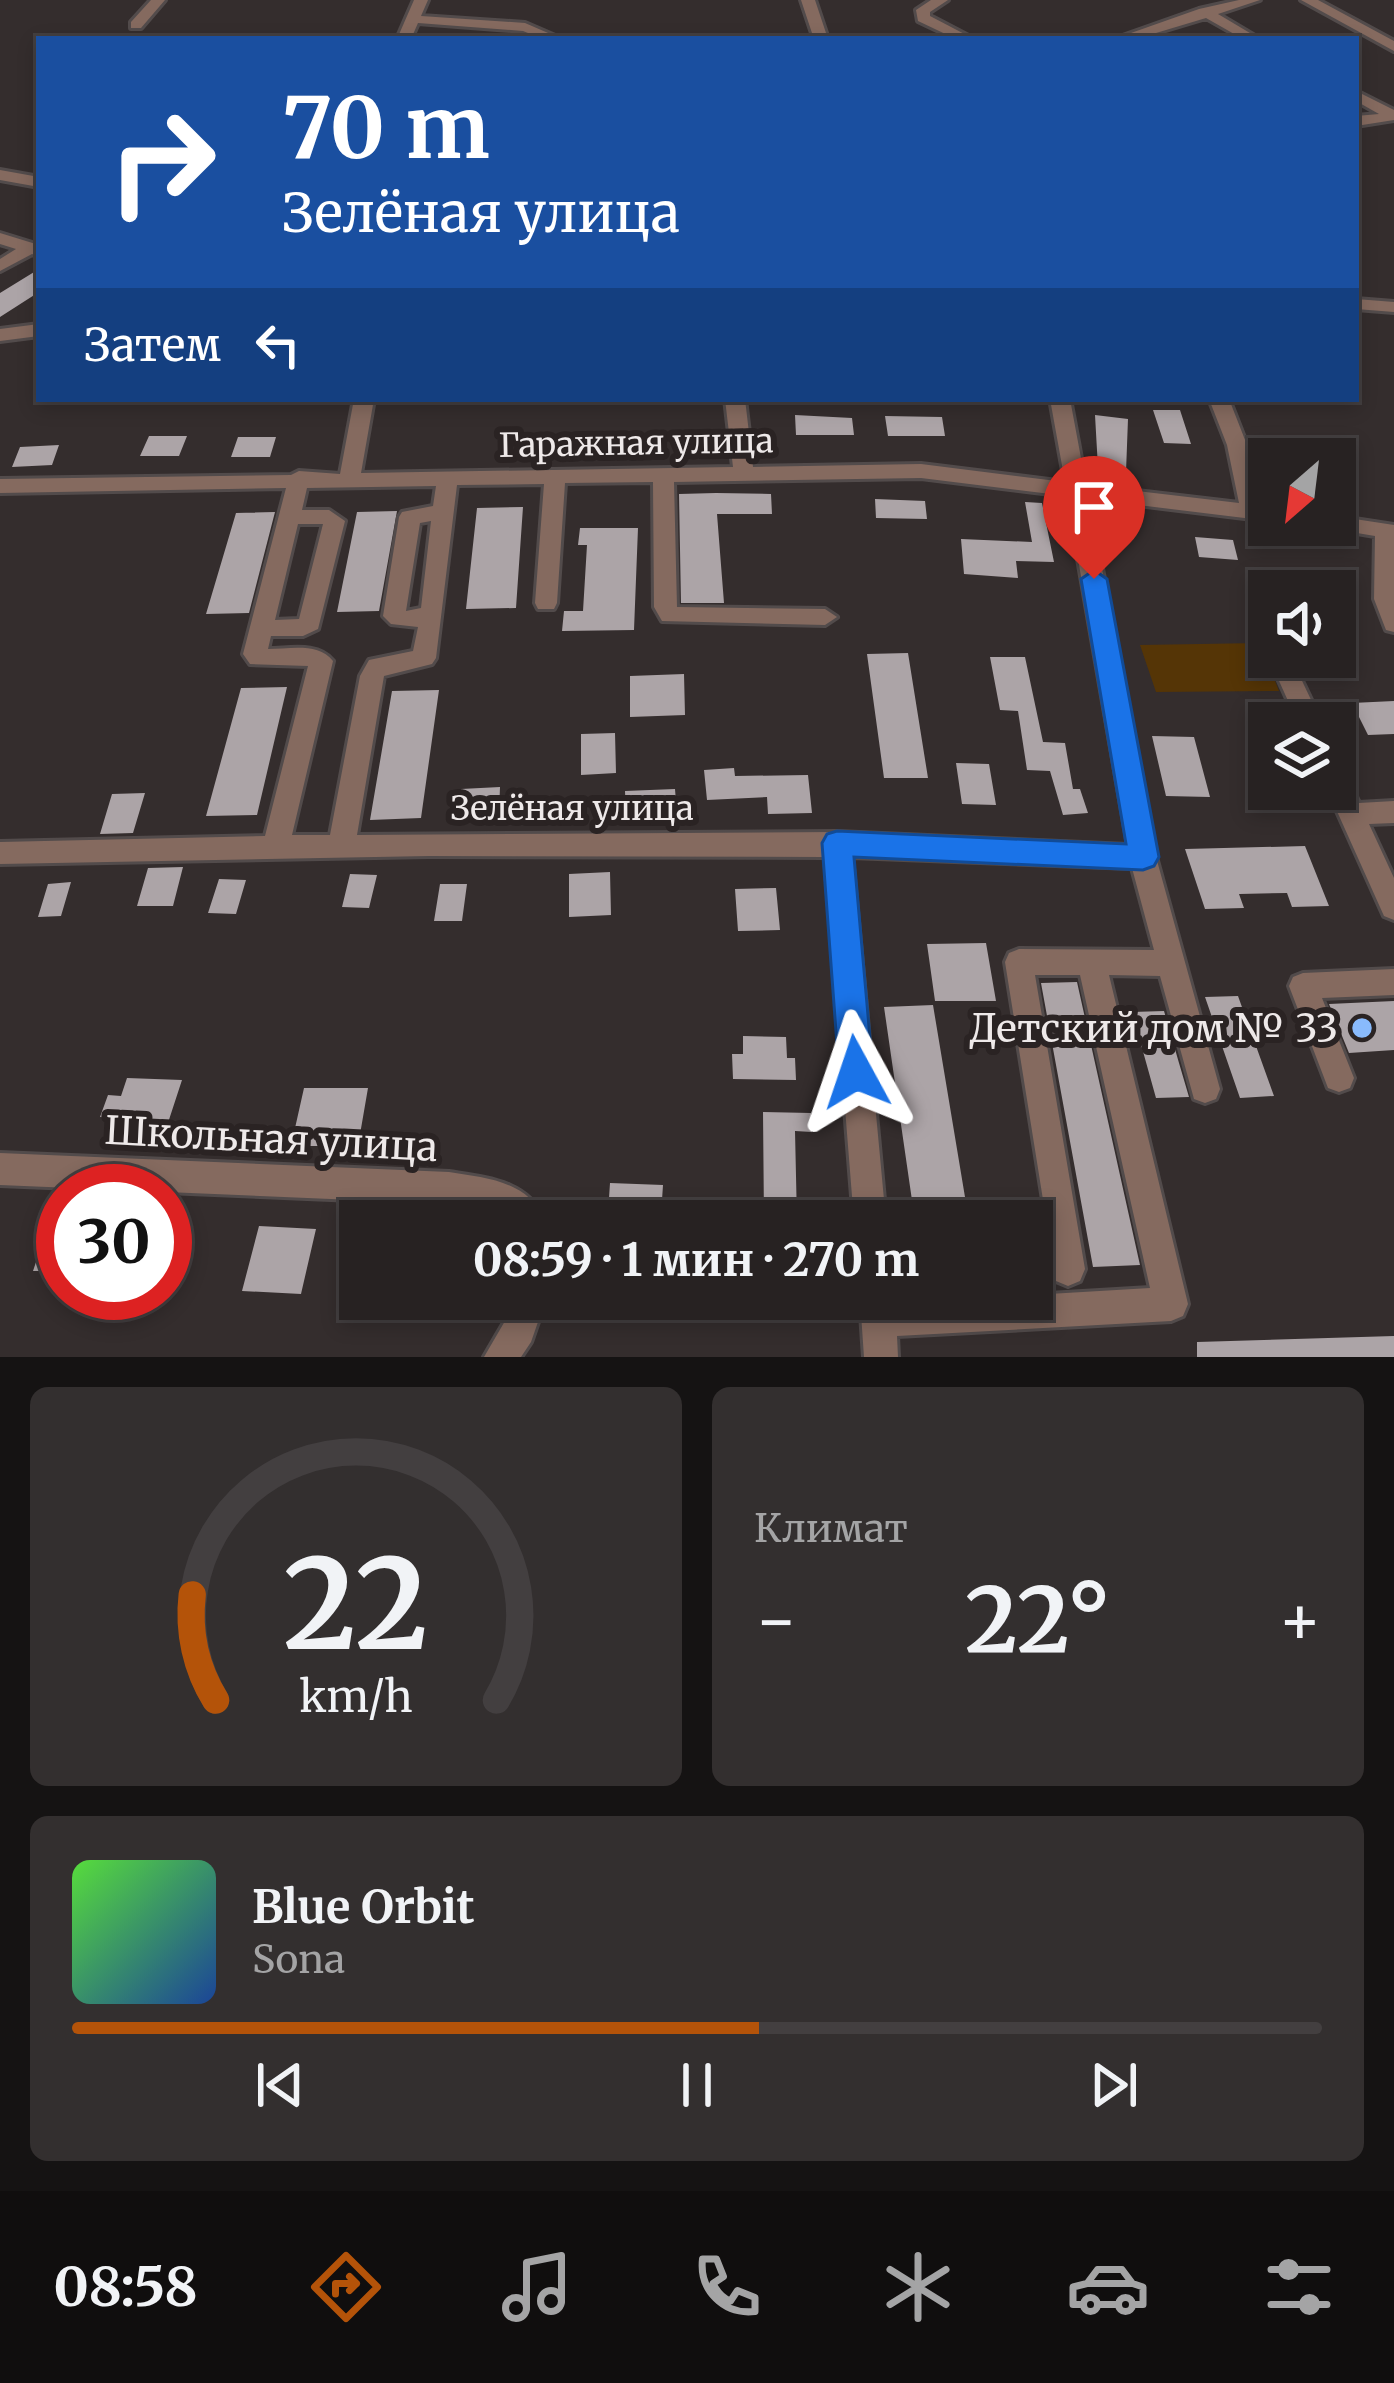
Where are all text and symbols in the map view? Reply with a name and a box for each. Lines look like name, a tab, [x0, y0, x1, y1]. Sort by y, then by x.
text: 70 m	[282, 75, 490, 181]
icon: right	[84, 84, 240, 240]
text: Зелёная улица	[282, 179, 680, 247]
icon: left	[245, 312, 311, 378]
text: Затем	[84, 317, 221, 373]
street label: Гаражная улица	[498, 420, 774, 466]
north arrow	[1248, 438, 1356, 546]
map controls	[1248, 438, 1356, 810]
pin	[1043, 456, 1145, 579]
icon: arrive	[1061, 474, 1127, 540]
button: sound	[1248, 570, 1356, 678]
button: layers	[1248, 702, 1356, 810]
street label: Зелёная улица	[450, 788, 694, 829]
place label: Детский дом № 33	[969, 1004, 1338, 1053]
position arrow	[793, 1009, 919, 1135]
marker: Детский дом № 33	[1349, 1015, 1375, 1041]
street label: Школьная улица	[103, 1106, 439, 1172]
speed limit sign: 30	[36, 1164, 192, 1320]
text: 08:59 · 1 мин · 270 m	[473, 1232, 919, 1288]
text: Климат	[754, 1504, 908, 1553]
text: 22	[283, 1526, 429, 1683]
text: 22°	[965, 1563, 1111, 1677]
text: −	[754, 1579, 798, 1662]
text: +	[1278, 1579, 1322, 1662]
text: km/h	[299, 1669, 413, 1723]
text: Blue Orbit	[252, 1879, 475, 1935]
text: Sona	[252, 1935, 345, 1984]
icon: previous	[247, 2052, 313, 2118]
icon: pause	[664, 2052, 730, 2118]
icon: next	[1081, 2052, 1147, 2118]
icon: directions	[304, 2245, 388, 2329]
icon: music	[495, 2245, 579, 2329]
icon: phone	[685, 2245, 769, 2329]
icon: climate	[876, 2245, 960, 2329]
icon: car	[1066, 2245, 1150, 2329]
icon: filters	[1257, 2245, 1341, 2329]
text: 08:58	[53, 2253, 198, 2321]

